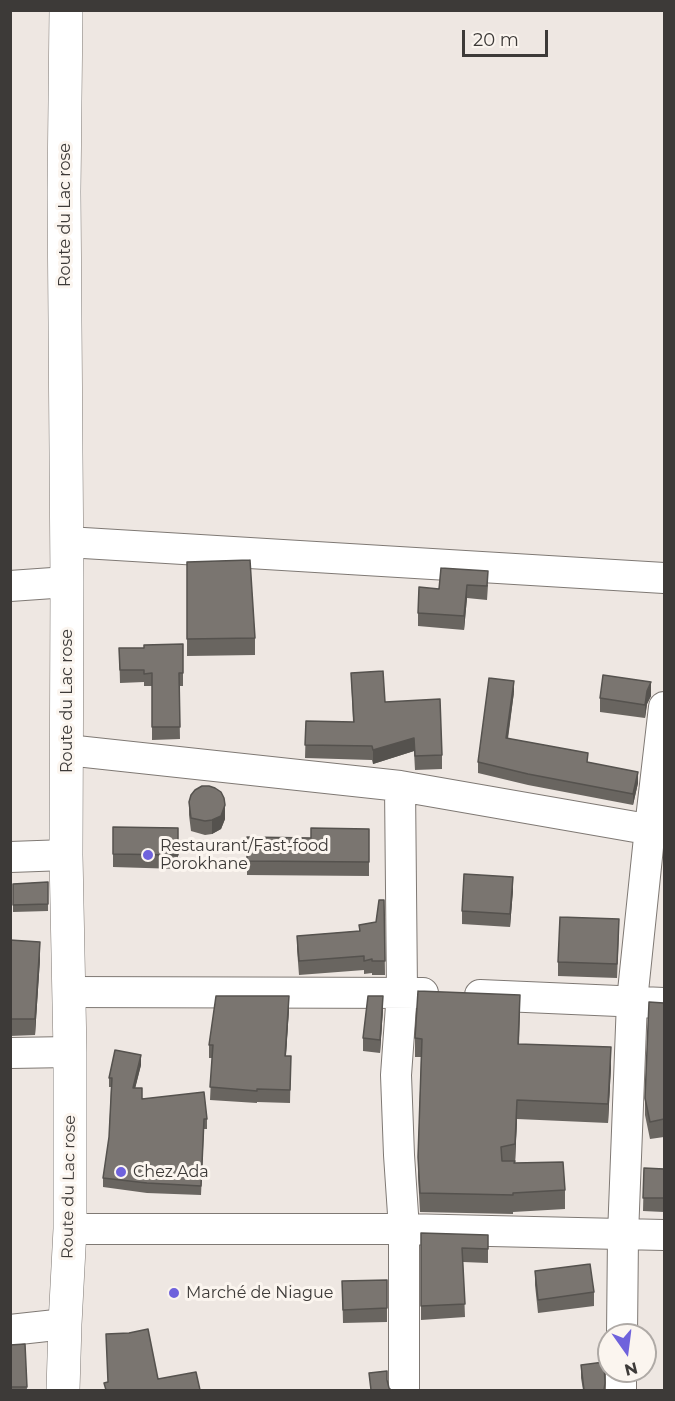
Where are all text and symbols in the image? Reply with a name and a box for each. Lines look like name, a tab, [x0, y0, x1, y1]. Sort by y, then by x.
scale bar	[465, 18, 550, 56]
text: 20 m	[473, 29, 519, 51]
street label: Route du Lac rose	[55, 143, 75, 287]
street label: Route du Lac rose	[57, 629, 77, 773]
place label: Restaurant/Fast-food Porokhane	[160, 836, 329, 874]
marker: Restaurant/Fast-food Porokhane	[141, 848, 155, 862]
street label: Route du Lac rose	[58, 1115, 80, 1259]
place label: Chez Ada	[133, 1162, 209, 1182]
marker: Chez Ada	[114, 1165, 128, 1179]
place label: Marché de Niague	[186, 1283, 333, 1303]
marker: Marché de Niague	[167, 1286, 181, 1300]
north arrow	[597, 1323, 657, 1383]
text: N	[622, 1358, 640, 1380]

